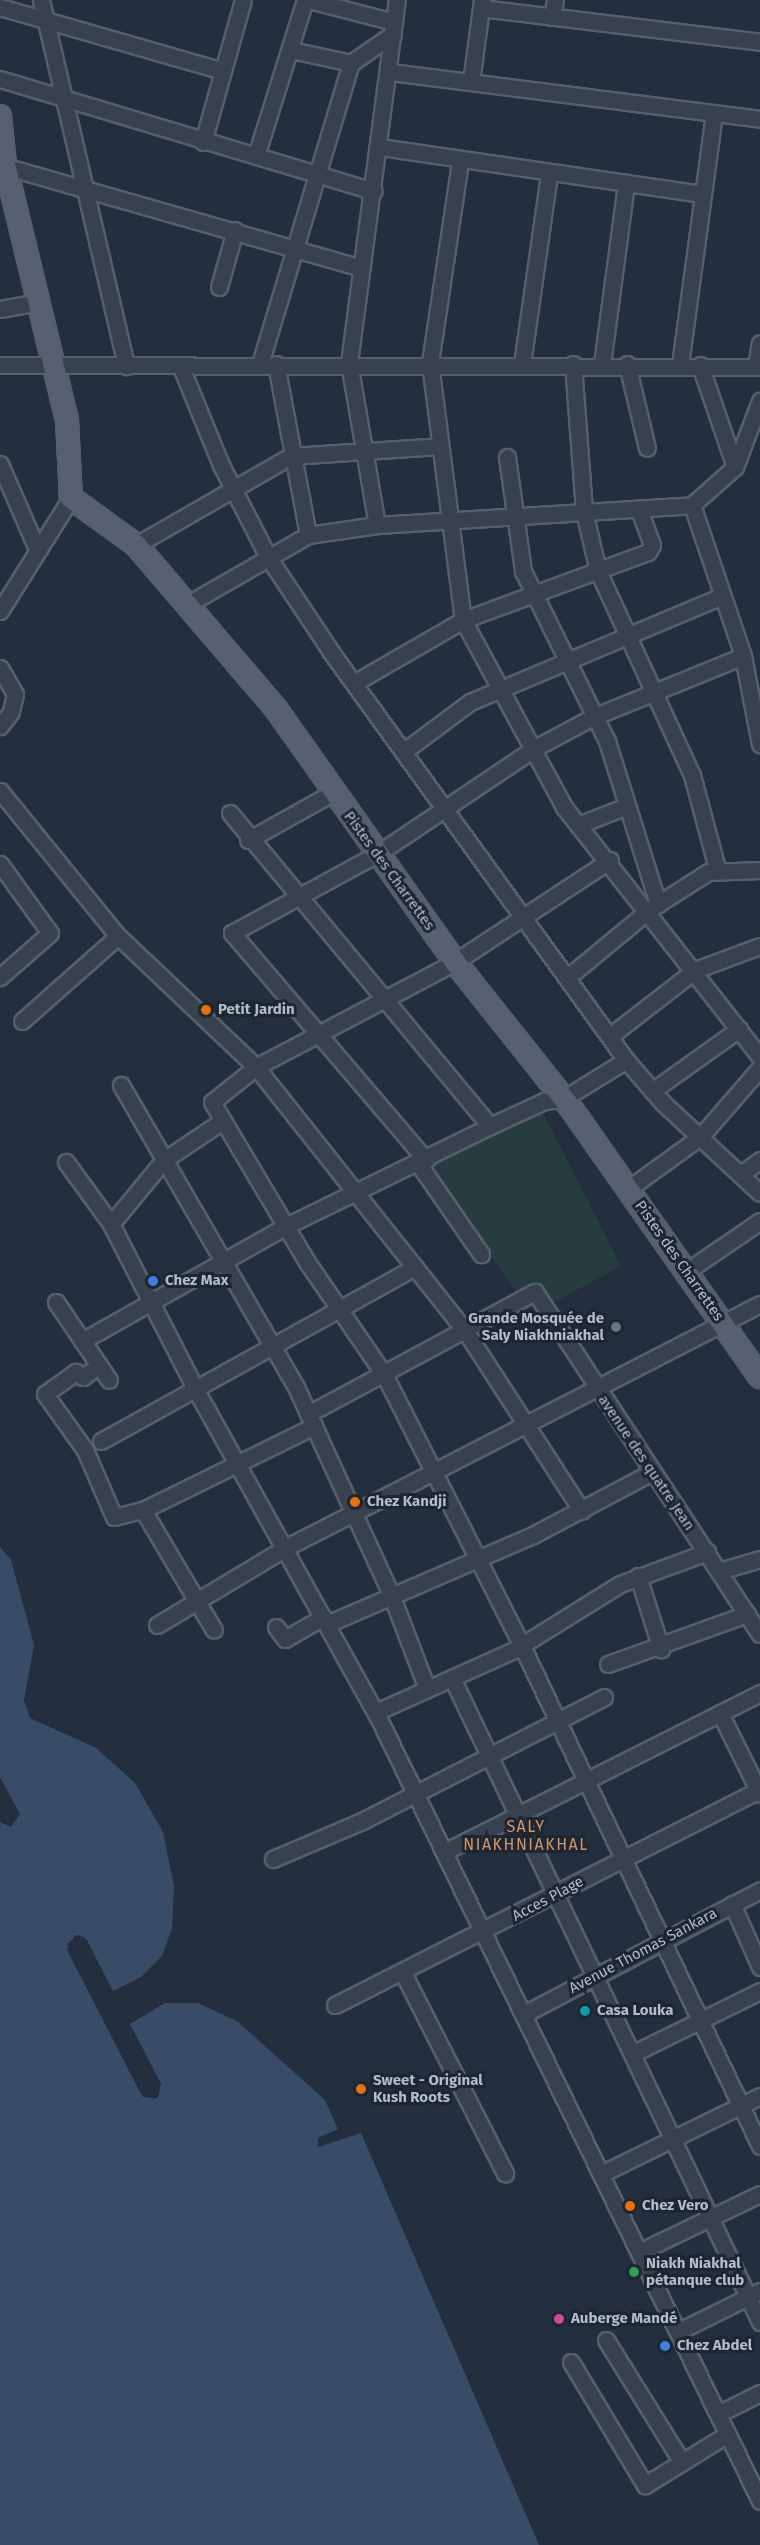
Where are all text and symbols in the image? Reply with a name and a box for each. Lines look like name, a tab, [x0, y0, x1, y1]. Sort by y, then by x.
street label: Pistes des Charrettes	[340, 808, 438, 934]
place label: Petit Jardin	[218, 1001, 295, 1019]
marker: Petit Jardin	[199, 1003, 213, 1017]
street label: Pistes des Charrettes	[631, 1197, 727, 1325]
place label: Chez Max	[165, 1272, 228, 1290]
marker: Chez Max	[146, 1274, 160, 1288]
place label: Grande Mosquée de Saly Niakhniakhal	[468, 1309, 604, 1344]
marker: Grande Mosquée de Saly Niakhniakhal	[609, 1320, 623, 1334]
street label: avenue des quatre Jean	[594, 1392, 698, 1534]
place label: Chez Kandji	[367, 1493, 446, 1511]
marker: Chez Kandji	[348, 1495, 362, 1509]
district label: SALY NIAKHNIAKHAL	[463, 1817, 589, 1855]
street label: Acces Plage	[509, 1873, 587, 1925]
street label: Avenue Thomas Sankara	[566, 1904, 720, 1998]
place label: Casa Louka	[597, 2002, 673, 2020]
marker: Casa Louka	[578, 2004, 592, 2018]
place label: Sweet - Original Kush Roots	[373, 2071, 483, 2106]
marker: Sweet - Original Kush Roots	[354, 2082, 368, 2096]
place label: Chez Vero	[642, 2197, 708, 2215]
marker: Chez Vero	[623, 2199, 637, 2213]
place label: Niakh Niakhal pétanque club	[646, 2254, 744, 2289]
marker: Niakh Niakhal pétanque club	[627, 2265, 641, 2279]
place label: Auberge Mandé	[571, 2310, 677, 2328]
marker: Auberge Mandé	[552, 2312, 566, 2326]
place label: Chez Abdel	[677, 2337, 752, 2355]
marker: Chez Abdel	[658, 2339, 672, 2353]

